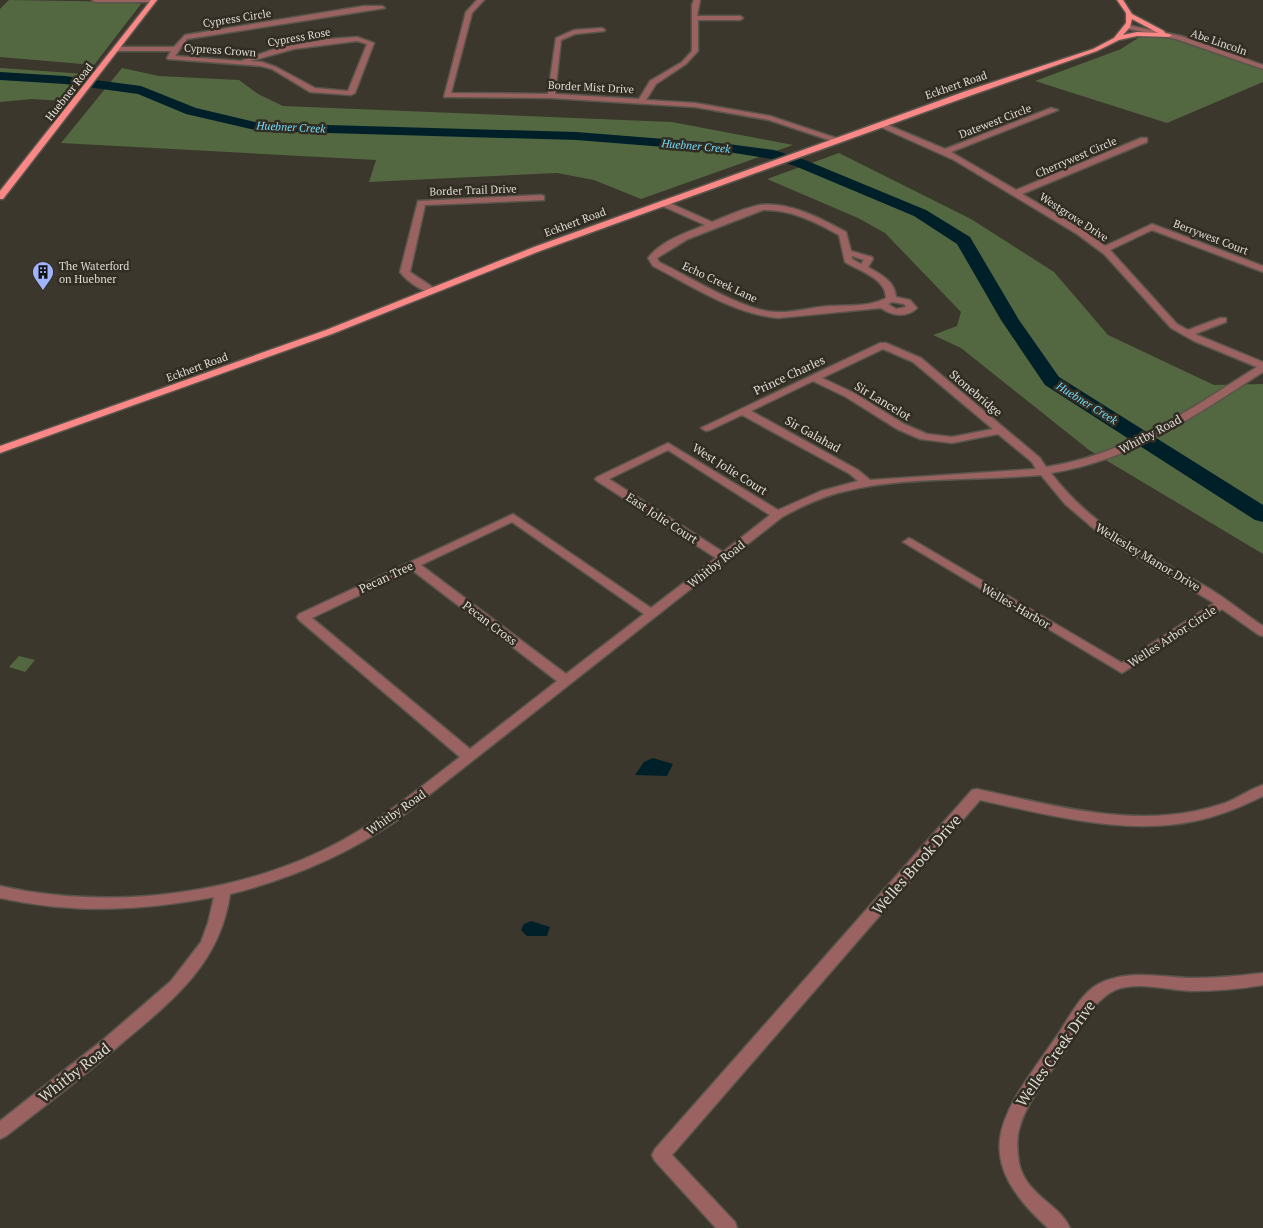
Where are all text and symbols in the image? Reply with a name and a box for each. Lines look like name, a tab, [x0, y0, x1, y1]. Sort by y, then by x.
street label: Cypress Circle	[202, 6, 273, 30]
street label: Cypress Rose	[266, 24, 332, 49]
street label: Abe Lincoln	[1189, 26, 1249, 58]
street label: Cypress Crown	[183, 40, 257, 60]
street label: Huebner Road	[42, 60, 96, 124]
street label: Eckhert Road	[923, 68, 989, 102]
street label: Border Mist Drive	[548, 78, 635, 96]
street label: Datewest Circle	[957, 101, 1034, 141]
water label: Huebner Creek	[255, 118, 327, 136]
street label: Cherrywest Circle	[1033, 133, 1119, 180]
water label: Huebner Creek	[660, 136, 732, 156]
street label: Border Trail Drive	[429, 181, 517, 199]
street label: Westgrove Drive	[1037, 189, 1112, 245]
street label: Eckhert Road	[542, 204, 608, 240]
street label: Berrywest Court	[1171, 216, 1251, 258]
place label: The Waterford on Huebner	[59, 259, 129, 286]
street label: Echo Creek Lane	[680, 259, 760, 306]
building icon: The Waterford on Huebner	[31, 260, 55, 291]
street label: Eckhert Road	[164, 349, 230, 385]
street label: Prince Charles	[751, 352, 827, 398]
street label: Stonebridge	[946, 367, 1006, 419]
street label: Sir Lancelot	[852, 378, 914, 424]
water label: Huebner Creek	[1053, 378, 1121, 428]
street label: Whitby Road	[1116, 411, 1184, 457]
street label: Sir Galahad	[783, 413, 844, 456]
street label: West Jolie Court	[690, 440, 771, 498]
street label: East Jolie Court	[623, 489, 701, 547]
street label: Wellesley Manor Drive	[1093, 520, 1203, 594]
street label: Whitby Road	[684, 537, 748, 591]
street label: Pecan Tree	[356, 558, 416, 596]
street label: Welles-Harbor	[979, 580, 1054, 632]
street label: Pecan Cross	[460, 598, 520, 648]
street label: Welles Arbor Circle	[1125, 602, 1219, 670]
street label: Whitby Road	[364, 786, 429, 838]
street label: Welles Brook Drive	[867, 810, 965, 918]
street label: Welles Creek Drive	[1011, 996, 1099, 1110]
street label: Whitby Road	[34, 1038, 114, 1106]

